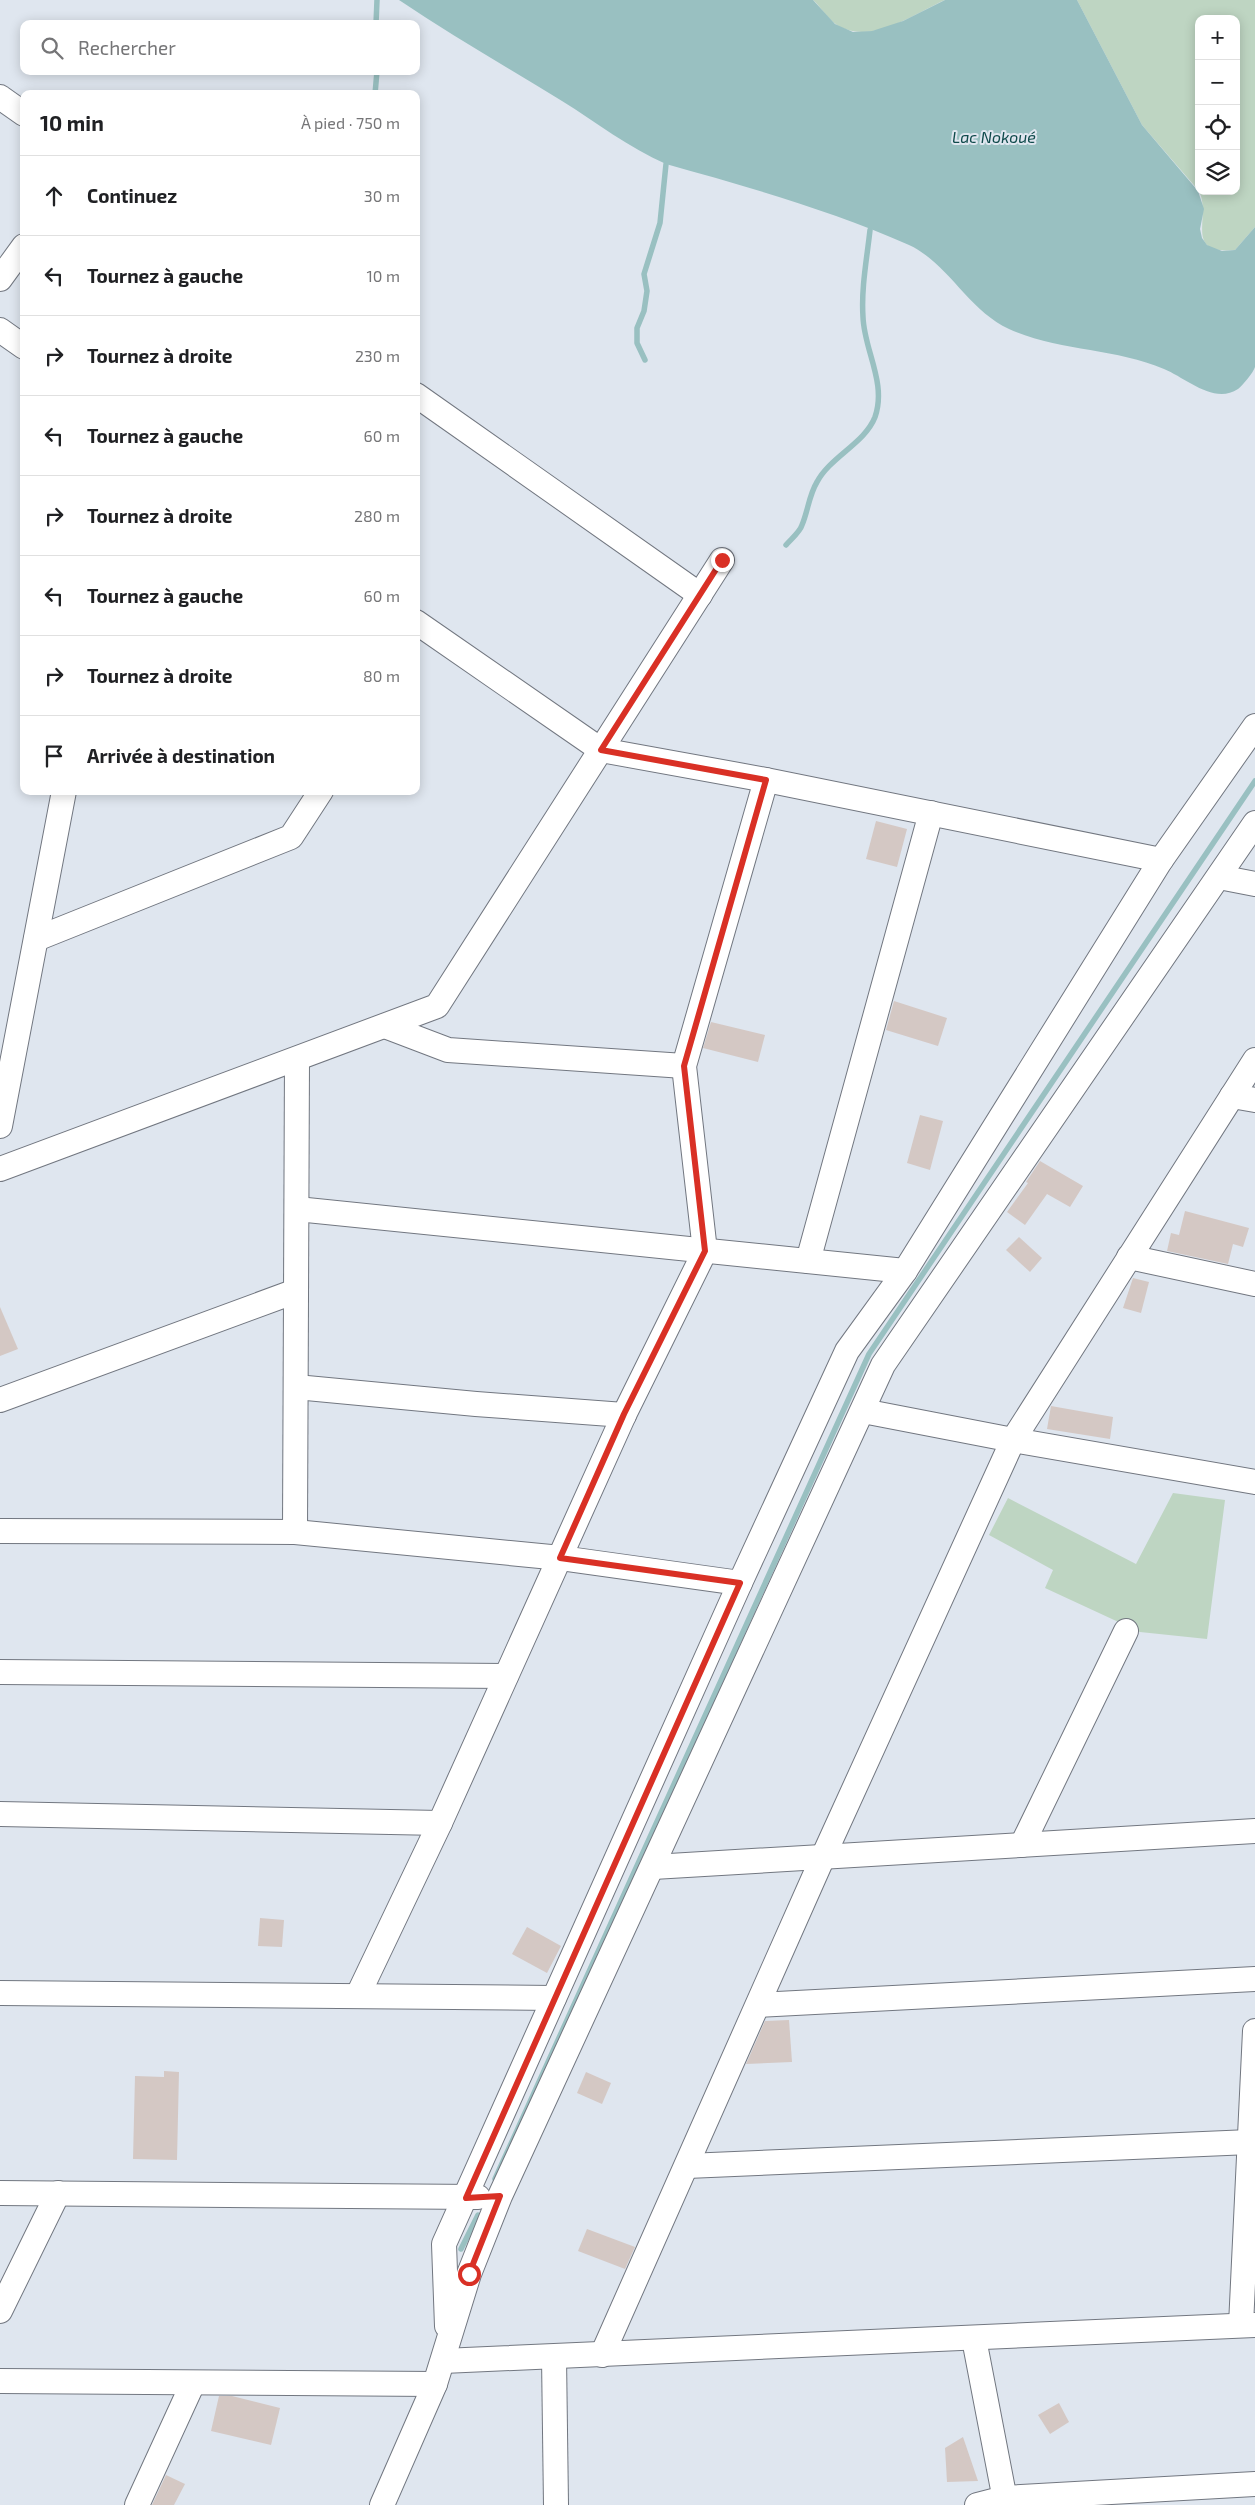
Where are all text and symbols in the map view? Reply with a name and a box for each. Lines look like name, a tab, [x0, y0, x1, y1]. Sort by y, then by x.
map controls	[1195, 15, 1240, 195]
button: +	[1195, 15, 1240, 60]
search box	[20, 20, 420, 75]
icon: search	[38, 34, 66, 62]
text: Rechercher	[78, 36, 176, 59]
button: −	[1195, 60, 1240, 105]
button: locate	[1195, 105, 1240, 150]
text: 10 min	[40, 110, 104, 135]
text: À pied · 750 m	[301, 113, 400, 132]
water label: Lac Nokoué	[952, 127, 1036, 146]
button: layers	[1195, 150, 1240, 195]
icon: ahead	[40, 182, 68, 210]
text: Continuez	[87, 184, 177, 207]
text: 30 m	[364, 186, 400, 205]
icon: left	[40, 262, 68, 290]
text: Tournez à gauche	[87, 264, 243, 287]
text: 10 m	[366, 266, 400, 285]
icon: right	[40, 342, 68, 370]
text: Tournez à droite	[87, 344, 233, 367]
text: 230 m	[355, 346, 400, 365]
icon: left	[40, 422, 68, 450]
text: Tournez à gauche	[87, 424, 243, 447]
text: 60 m	[364, 426, 400, 445]
icon: right	[40, 502, 68, 530]
text: Tournez à droite	[87, 504, 233, 527]
text: 280 m	[354, 506, 400, 525]
route end	[711, 549, 734, 572]
icon: left	[40, 582, 68, 610]
text: Tournez à gauche	[87, 584, 243, 607]
text: 60 m	[364, 586, 400, 605]
icon: right	[40, 662, 68, 690]
text: Tournez à droite	[87, 664, 233, 687]
text: 80 m	[363, 666, 400, 685]
icon: arrive	[40, 742, 68, 770]
text: Arrivée à destination	[87, 744, 275, 767]
route start	[458, 2263, 481, 2286]

